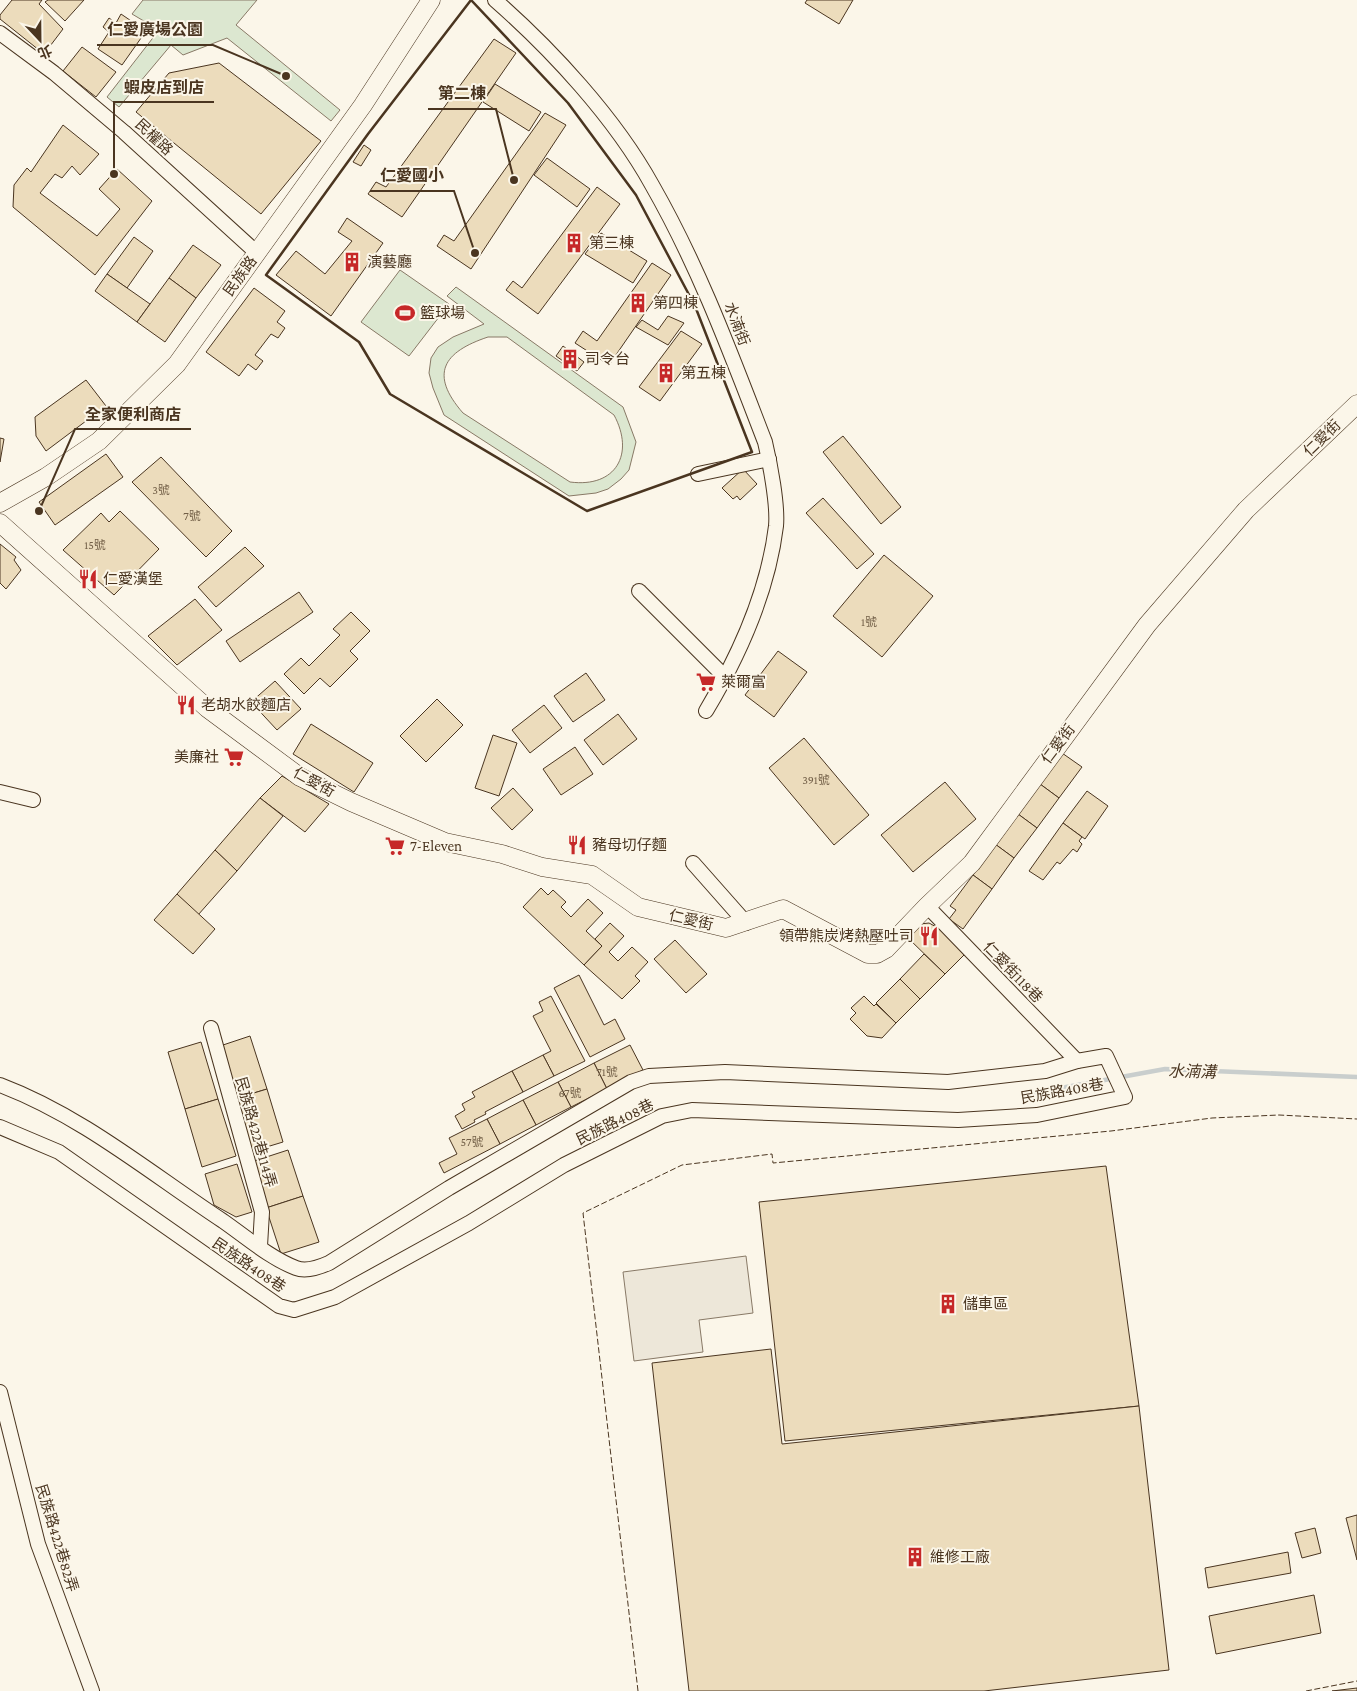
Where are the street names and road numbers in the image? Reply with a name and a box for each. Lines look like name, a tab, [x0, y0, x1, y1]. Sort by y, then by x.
street label: 民權路	[132, 116, 176, 158]
street label: 民族路	[220, 253, 260, 299]
street label: 水湳街	[721, 300, 753, 348]
street label: 仁愛街	[1300, 417, 1344, 459]
street label: 仁愛街	[1038, 721, 1078, 767]
street label: 仁愛街	[290, 764, 338, 800]
street label: 仁愛街	[667, 907, 715, 933]
street label: 仁愛街118巷	[980, 938, 1046, 1006]
street label: 民族路422巷114弄	[233, 1075, 279, 1189]
street label: 民族路408巷	[1019, 1076, 1105, 1106]
street label: 民族路408巷	[574, 1096, 656, 1148]
street label: 民族路408巷	[210, 1235, 288, 1295]
street label: 民族路422巷82弄	[33, 1482, 81, 1594]

